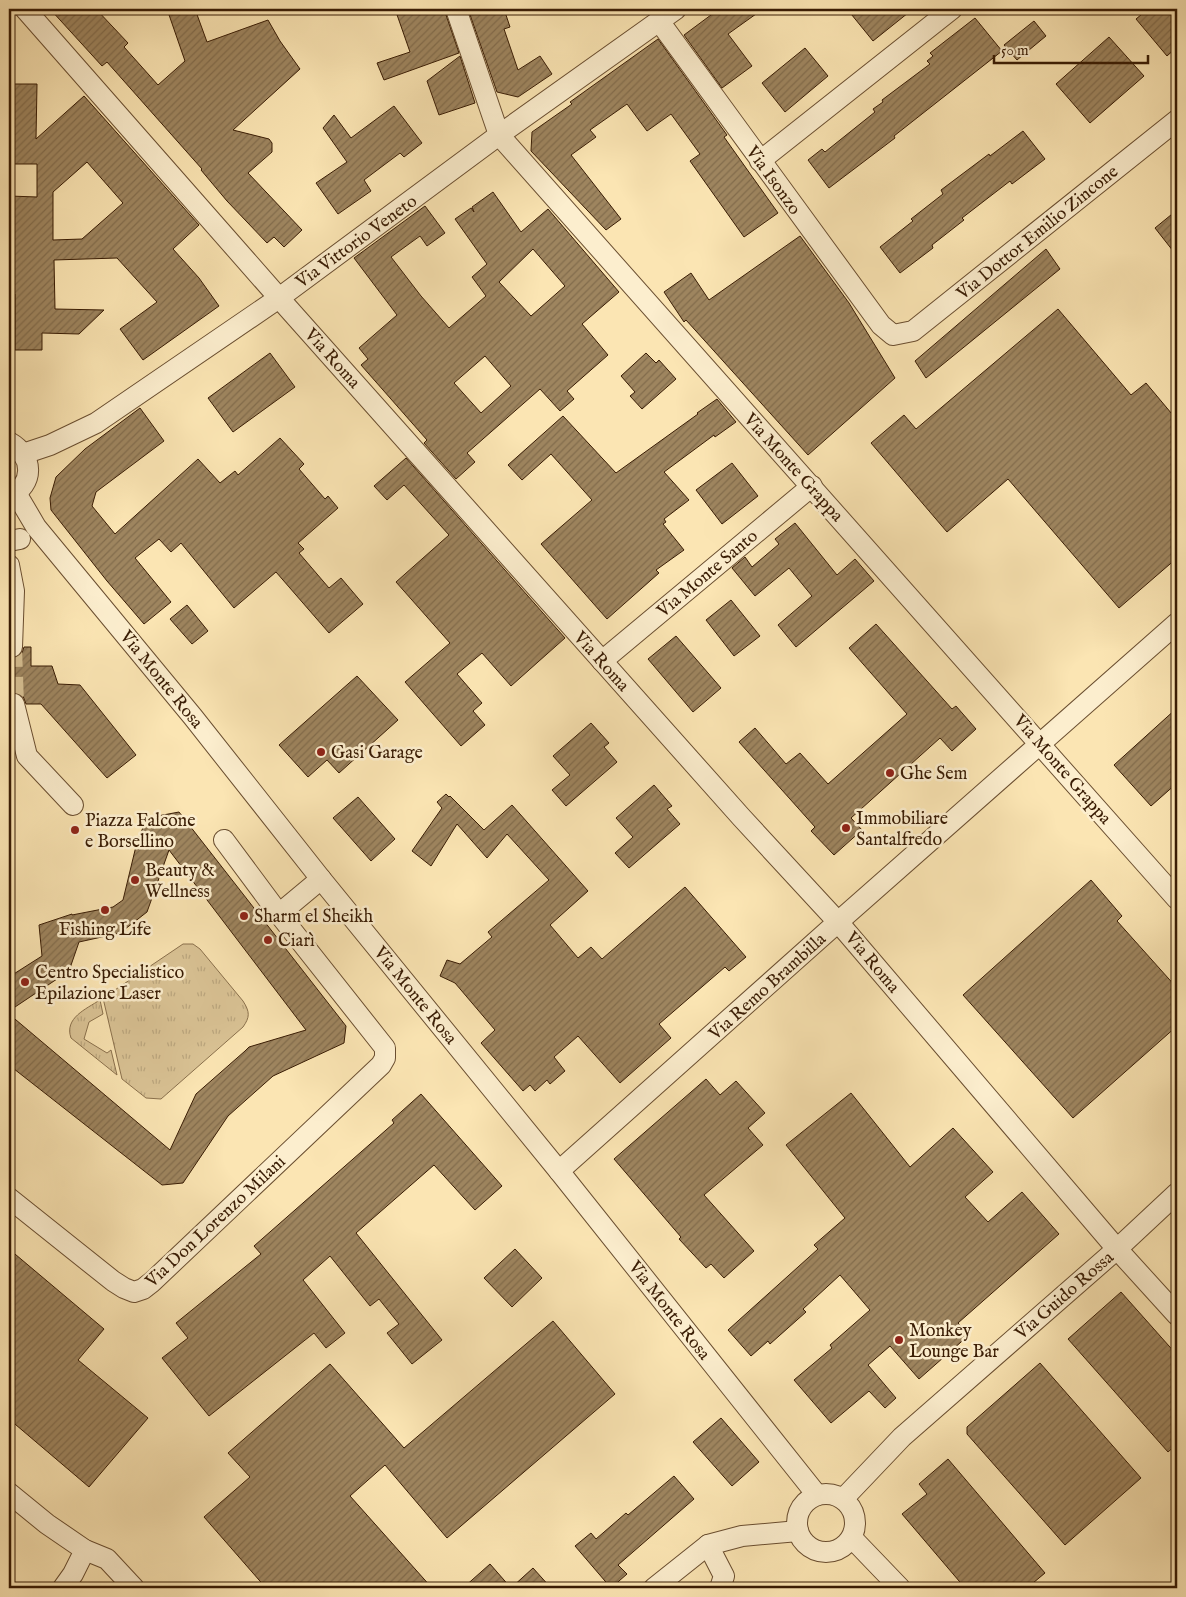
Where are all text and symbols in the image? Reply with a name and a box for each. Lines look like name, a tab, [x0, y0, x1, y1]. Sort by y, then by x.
scale bar	[994, 32, 1147, 64]
text: 50 m	[1001, 41, 1029, 60]
street label: Via Isonzo	[739, 141, 806, 220]
street label: Via Dottor Emilio Zincone	[952, 161, 1124, 306]
street label: Via Vittorio Veneto	[291, 190, 422, 295]
street label: Via Roma	[298, 323, 365, 394]
street label: Via Monte Grappa	[737, 408, 848, 527]
street label: Via Monte Santo	[652, 525, 763, 624]
street label: Via Monte Rosa	[114, 625, 208, 734]
street label: Via Roma	[567, 626, 634, 697]
street label: Via Monte Grappa	[1007, 709, 1116, 830]
place label: Gasi Garage	[331, 742, 423, 765]
marker: Gasi Garage	[315, 746, 327, 758]
place label: Ghe Sem	[900, 763, 968, 786]
marker: Ghe Sem	[884, 767, 896, 779]
place label: Immobiliare Santalfredo	[856, 808, 948, 852]
place label: Piazza Falcone e Borsellino	[85, 810, 195, 854]
marker: Immobiliare Santalfredo	[840, 822, 852, 834]
marker: Piazza Falcone e Borsellino	[69, 824, 81, 836]
place label: Beauty & Wellness	[145, 860, 215, 904]
marker: Beauty & Wellness	[129, 874, 141, 886]
marker: Fishing Life	[99, 904, 111, 916]
place label: Sharm el Sheikh	[254, 906, 374, 929]
marker: Sharm el Sheikh	[238, 910, 250, 922]
place label: Fishing Life	[59, 919, 151, 942]
street label: Via Roma	[839, 927, 904, 999]
street label: Via Remo Brambilla	[704, 928, 832, 1046]
place label: Ciarì	[278, 930, 315, 953]
marker: Ciarì	[262, 934, 274, 946]
street label: Via Monte Rosa	[368, 941, 462, 1050]
place label: Centro Specialistico Epilazione Laser	[35, 962, 184, 1006]
marker: Centro Specialistico Epilazione Laser	[19, 976, 31, 988]
street label: Via Don Lorenzo Milani	[140, 1151, 291, 1294]
street label: Via Guido Rossa	[1010, 1247, 1119, 1346]
street label: Via Monte Rosa	[622, 1256, 715, 1365]
place label: Monkey Lounge Bar	[909, 1320, 999, 1364]
marker: Monkey Lounge Bar	[893, 1334, 905, 1346]

